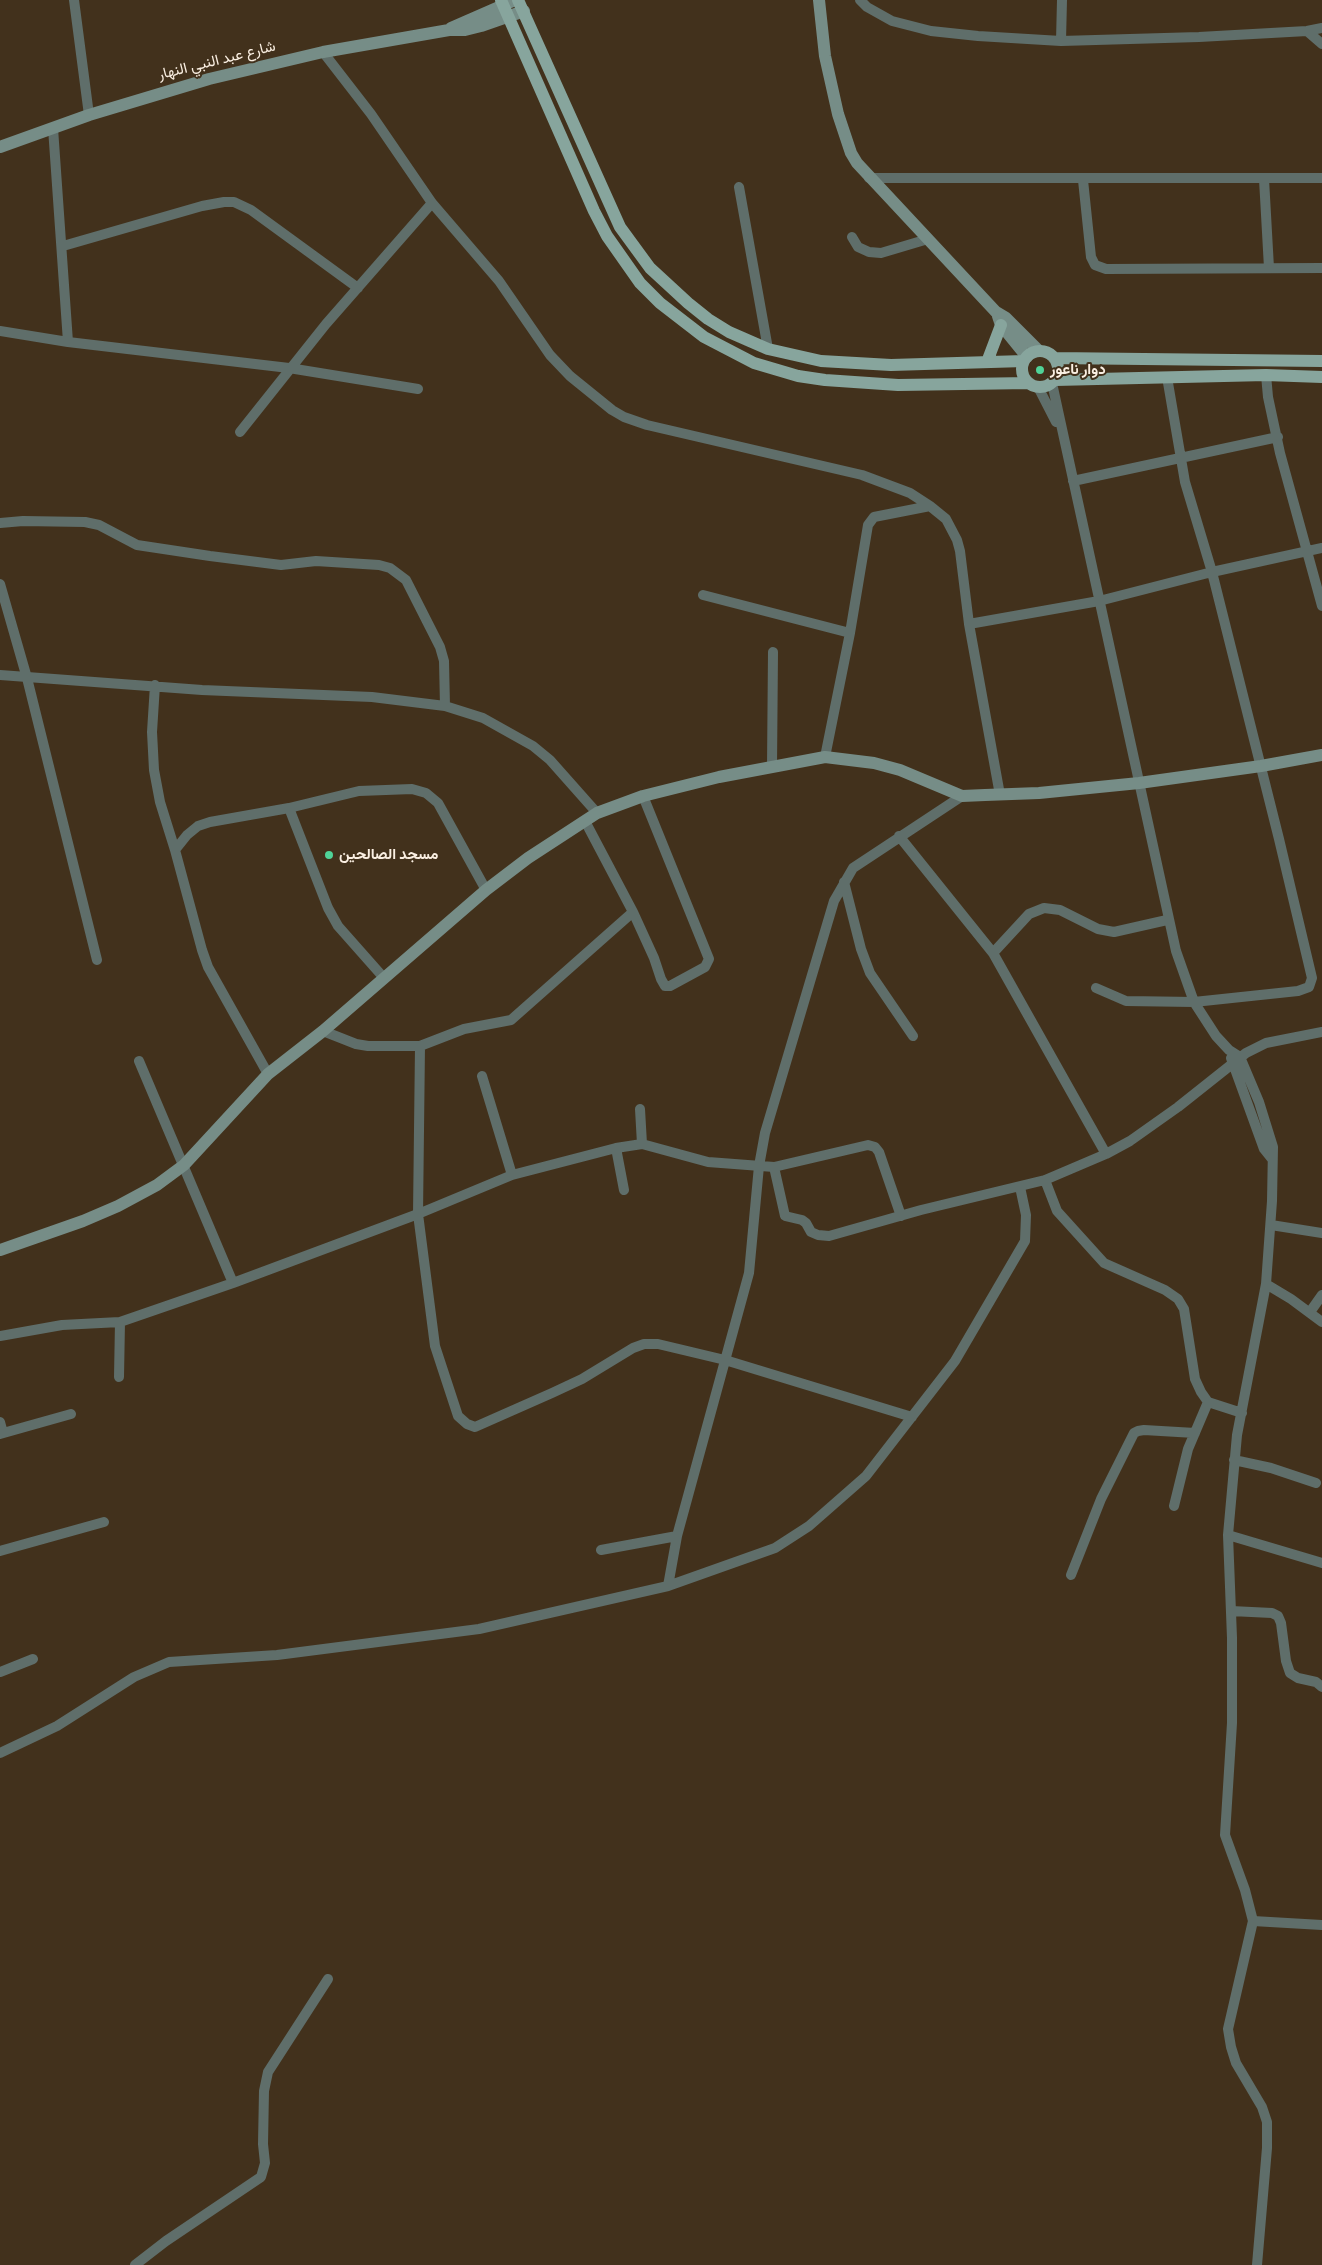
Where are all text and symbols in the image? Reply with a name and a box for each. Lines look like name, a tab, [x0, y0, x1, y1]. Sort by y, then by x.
street label: شارع عبد النبي النهار	[156, 38, 278, 84]
place label: دوار ناعور	[1050, 361, 1106, 379]
marker: دوار ناعور	[1034, 364, 1046, 376]
place label: مسجد الصالحين	[339, 846, 438, 864]
marker: مسجد الصالحين	[323, 849, 335, 861]

